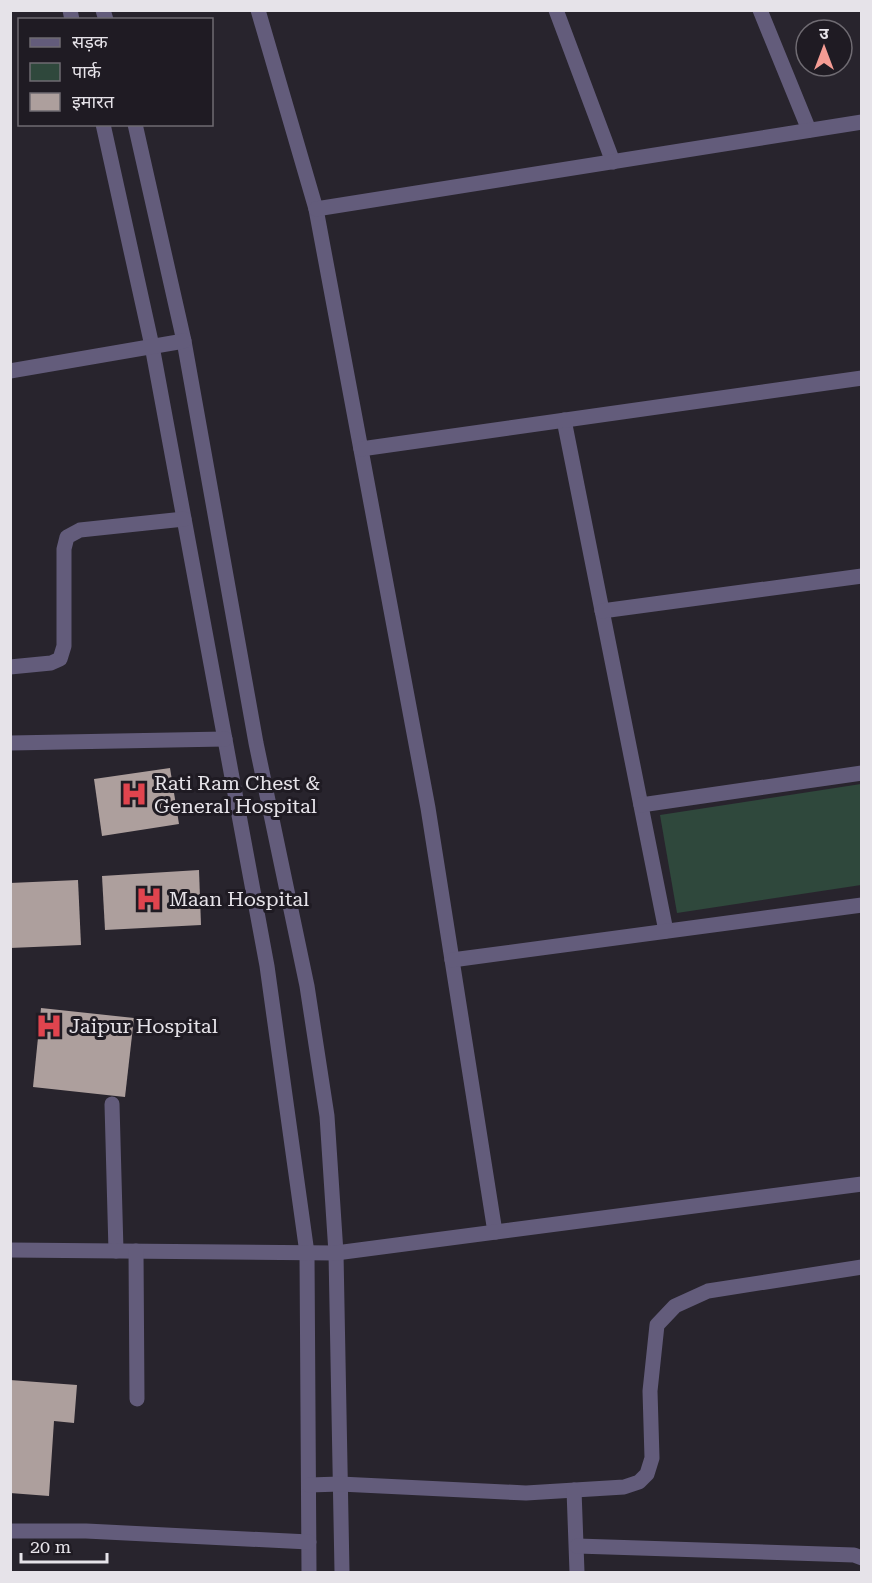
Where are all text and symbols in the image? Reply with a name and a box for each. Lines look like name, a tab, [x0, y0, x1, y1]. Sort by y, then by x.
legend	[18, 18, 213, 126]
north arrow	[794, 18, 854, 78]
text: उ	[819, 24, 829, 43]
text: सड़क	[72, 31, 109, 52]
text: पार्क	[72, 61, 102, 82]
text: इमारत	[72, 91, 115, 112]
place label: Rati Ram Chest & General Hospital	[154, 771, 320, 818]
hospital icon: Rati Ram Chest & General Hospital	[119, 779, 149, 809]
hospital icon: Maan Hospital	[134, 884, 164, 914]
place label: Maan Hospital	[169, 887, 309, 911]
hospital icon: Jaipur Hospital	[34, 1011, 64, 1041]
place label: Jaipur Hospital	[69, 1014, 218, 1038]
scale bar	[21, 1526, 106, 1564]
text: 20 m	[30, 1536, 71, 1557]

